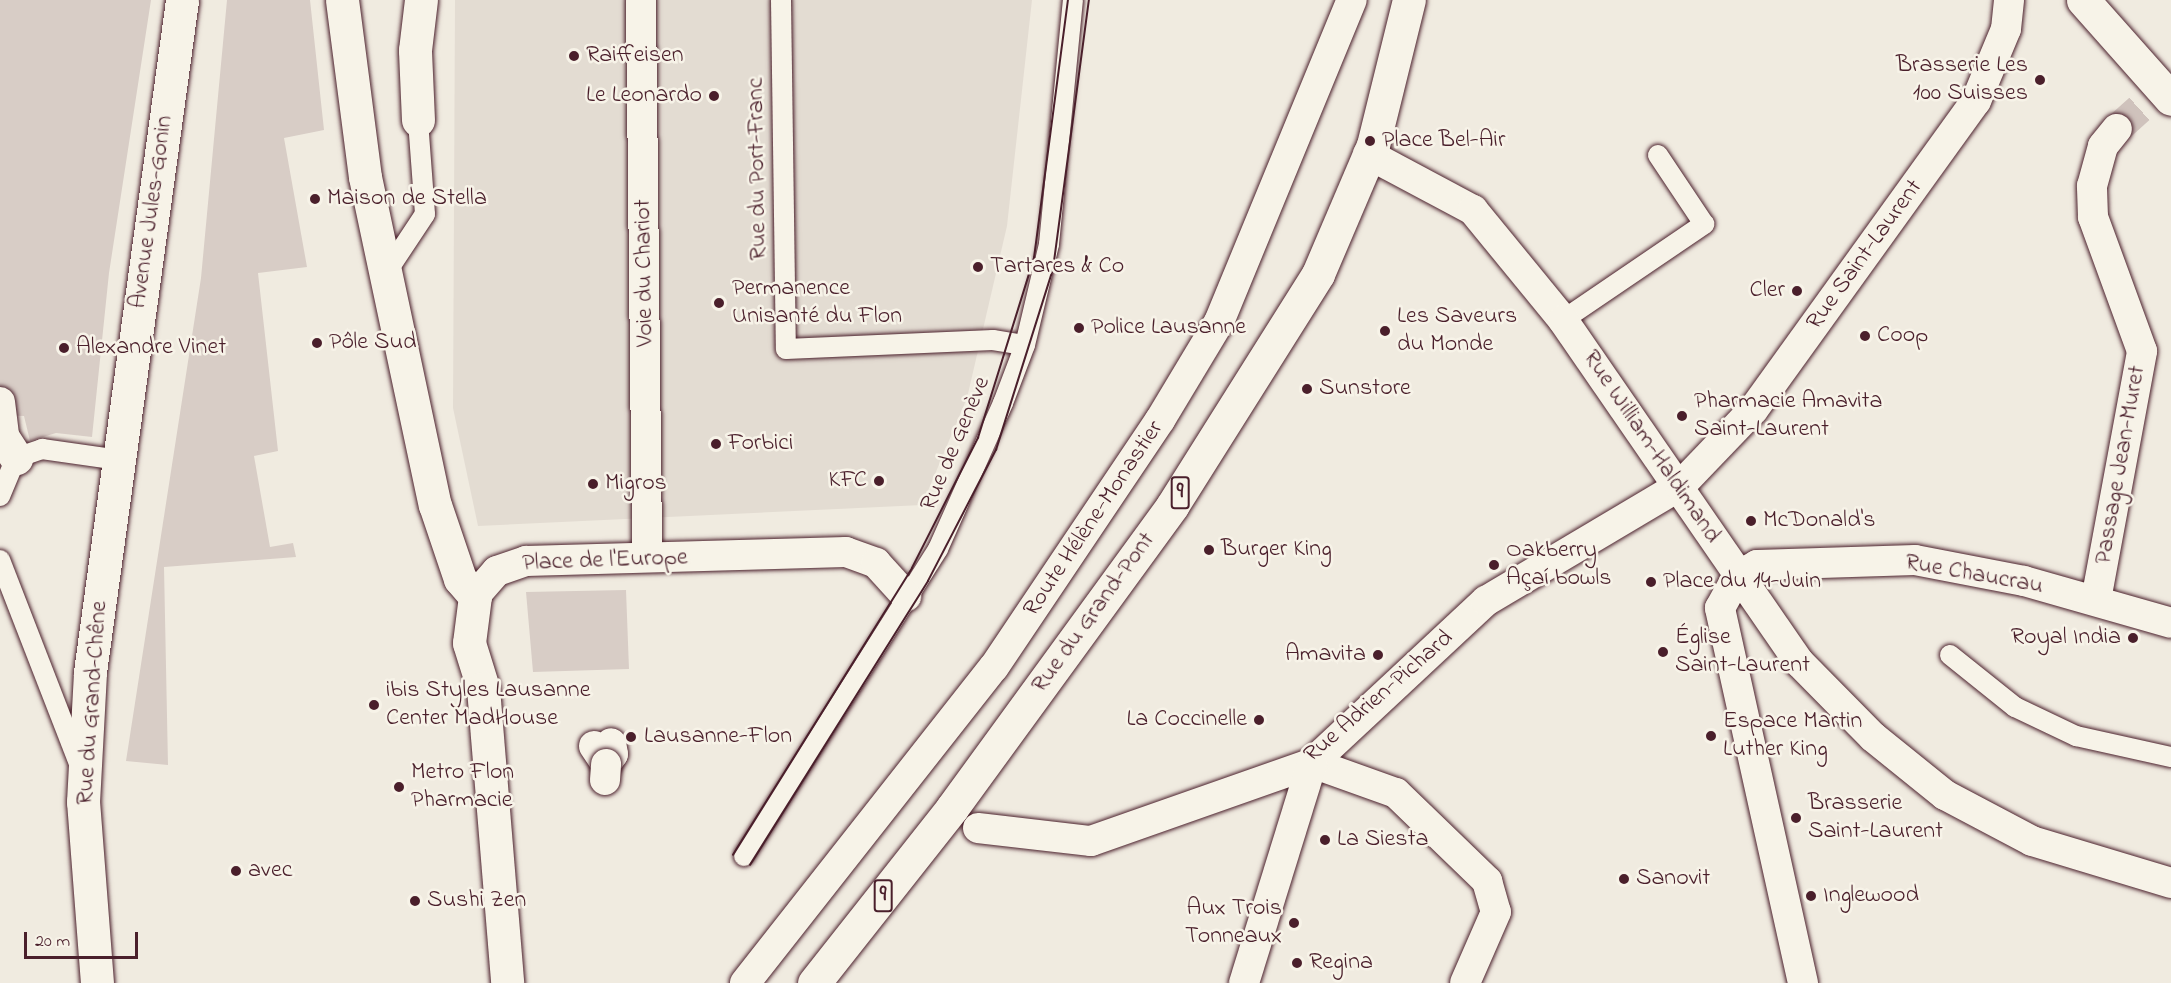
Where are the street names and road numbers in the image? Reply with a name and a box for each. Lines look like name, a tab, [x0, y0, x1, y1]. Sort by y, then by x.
street label: Rue du Port-Franc	[742, 77, 774, 261]
street label: Avenue Jules-Gonin	[124, 114, 180, 310]
street label: Rue Saint-Laurent	[1801, 174, 1929, 336]
street label: Voie du Chariot	[629, 199, 661, 347]
street label: Rue William-Haldimand	[1576, 345, 1726, 549]
street label: Passage Jean-Muret	[2089, 363, 2153, 567]
street label: Rue de Genève	[915, 373, 997, 515]
street label: Route Hélène-Monastier	[1018, 416, 1170, 622]
road number: 9	[1170, 474, 1190, 512]
street label: Rue du Grand-Pont	[1026, 527, 1162, 699]
street label: Place de l'Europe	[522, 544, 688, 578]
street label: Rue Chaucrau	[1903, 549, 2045, 601]
street label: Rue du Grand-Chêne	[72, 600, 114, 806]
street label: Rue Adrien-Pichard	[1299, 624, 1459, 770]
road number: 9	[872, 877, 894, 915]

